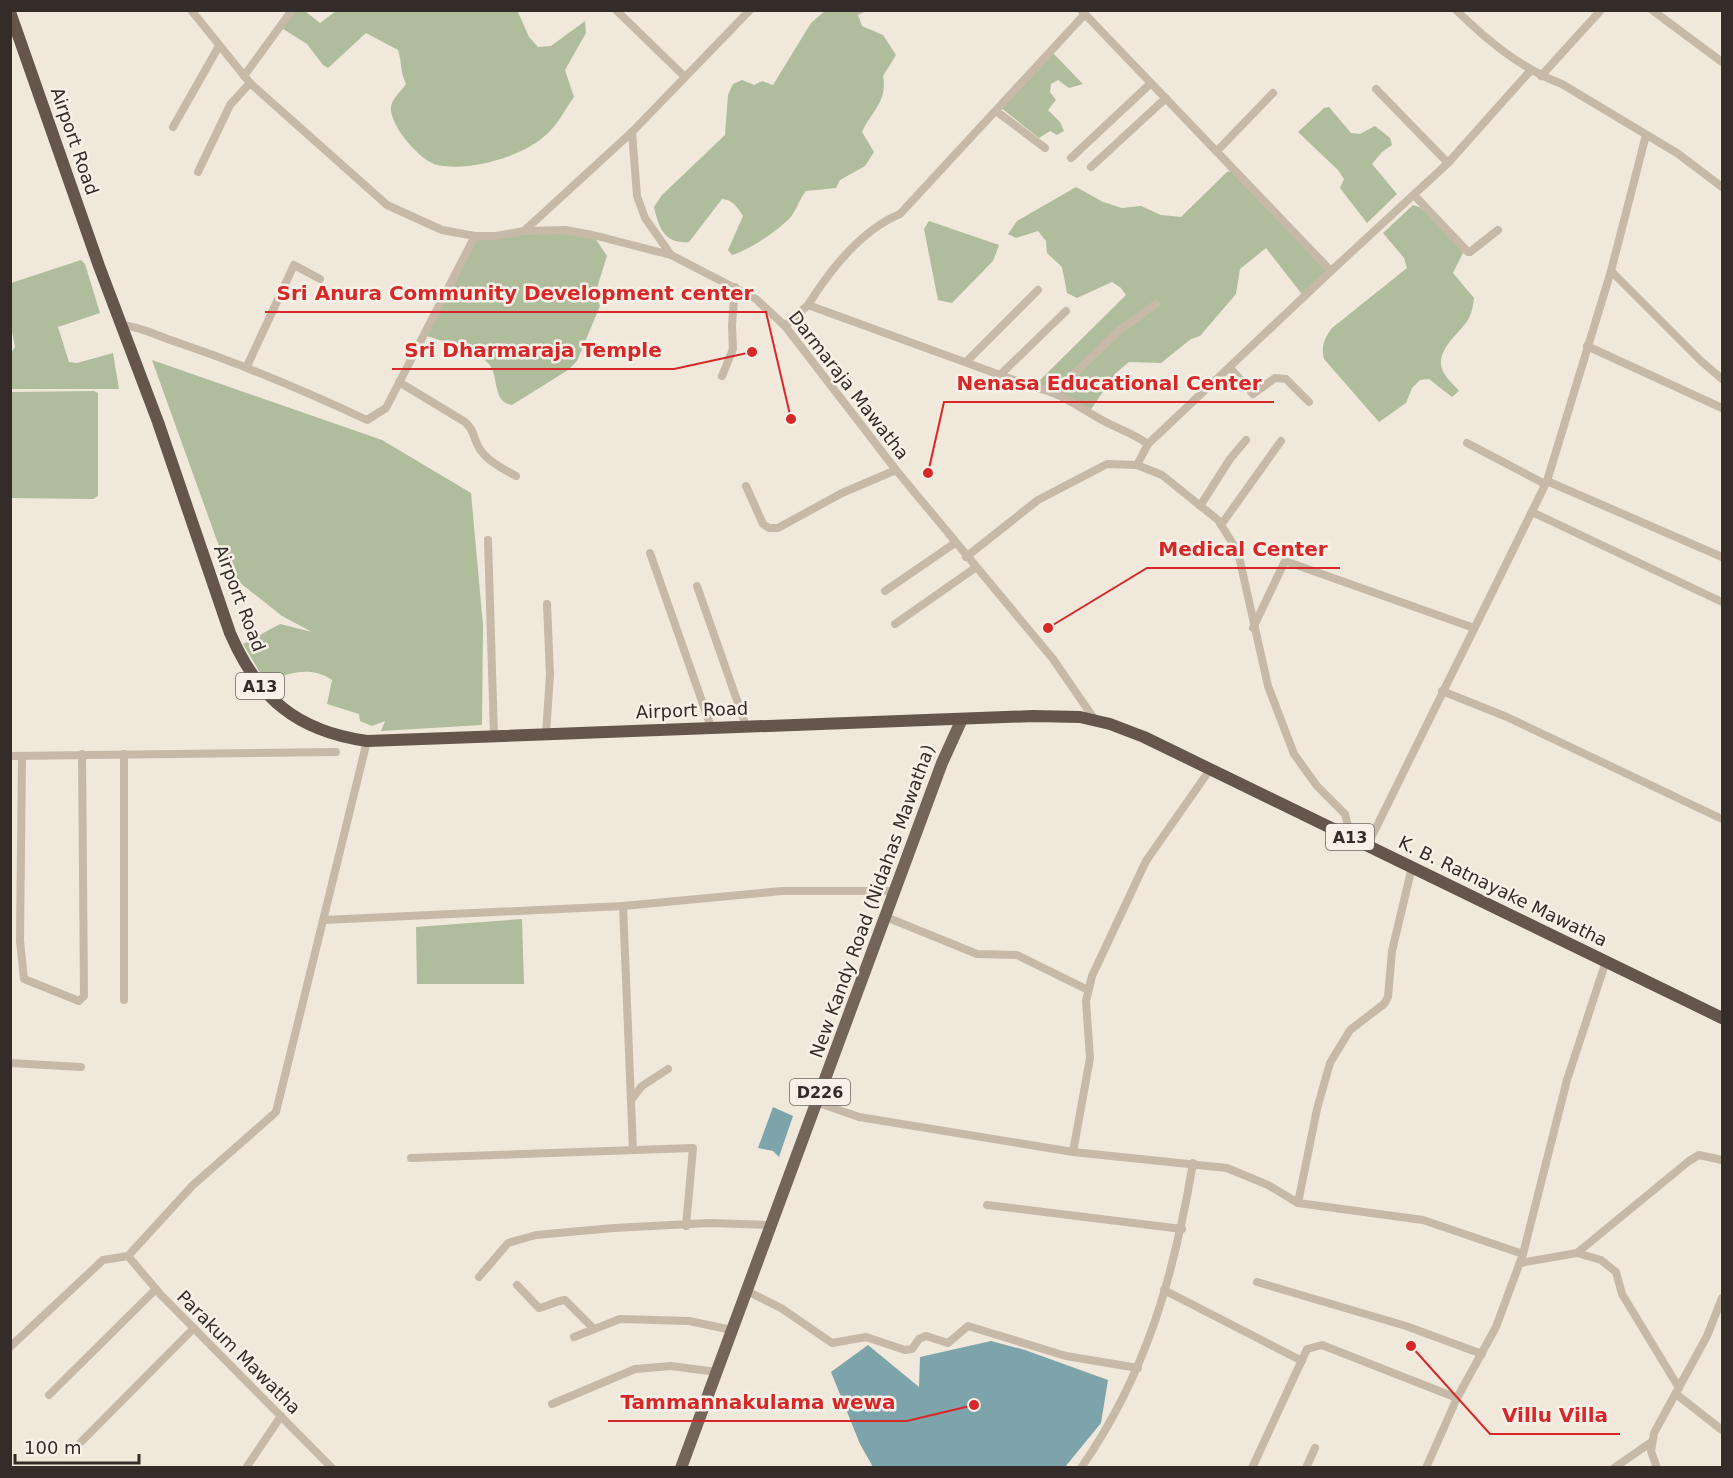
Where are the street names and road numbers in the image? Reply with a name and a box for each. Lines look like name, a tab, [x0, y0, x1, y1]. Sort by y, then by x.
street label: Airport Road	[47, 84, 103, 198]
street label: Darmaraja Mawatha	[785, 307, 913, 463]
street label: Airport Road	[210, 542, 270, 654]
road number: A13	[236, 673, 284, 699]
street label: Airport Road	[635, 698, 749, 722]
street label: New Kandy Road (Nidahas Mawatha)	[805, 741, 939, 1061]
road number: A13	[1326, 824, 1374, 850]
street label: K. B. Ratnayake Mawatha	[1395, 831, 1611, 951]
road number: D226	[790, 1079, 850, 1105]
street label: Parakum Mawatha	[173, 1286, 305, 1418]

